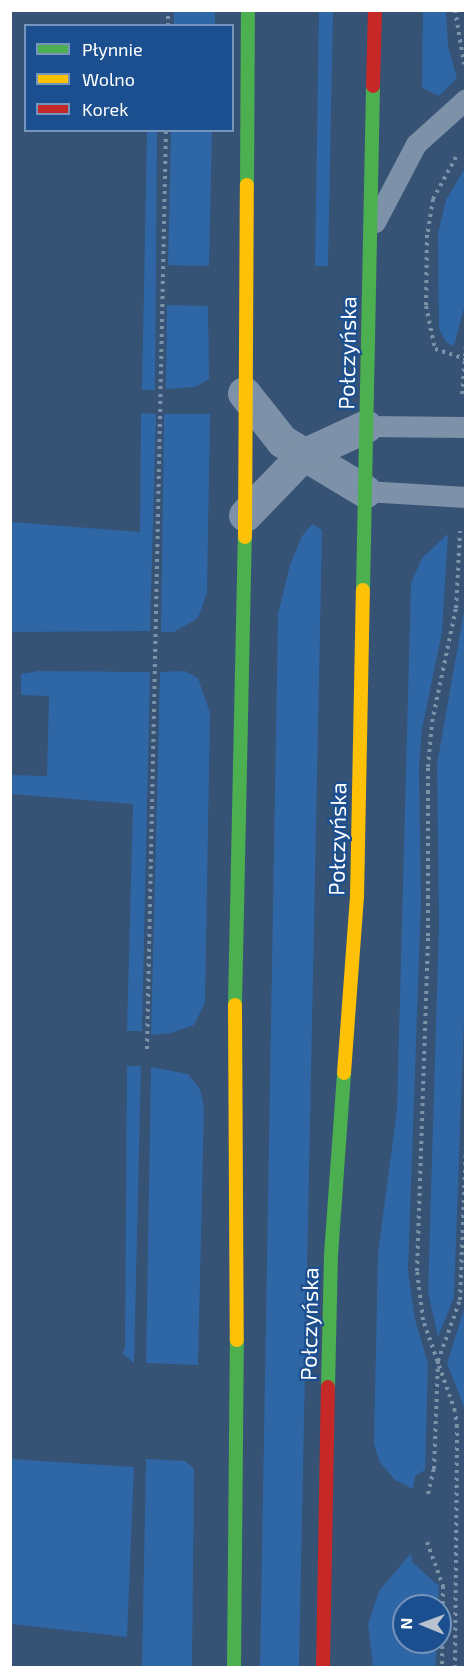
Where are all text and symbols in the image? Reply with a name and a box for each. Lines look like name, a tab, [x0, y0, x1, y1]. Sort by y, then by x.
legend	[24, 24, 234, 132]
text: Płynnie	[82, 38, 143, 60]
text: Wolno	[82, 68, 135, 90]
text: Korek	[82, 98, 128, 120]
street label: Połczyńska	[333, 296, 361, 410]
street label: Połczyńska	[323, 782, 351, 896]
street label: Połczyńska	[295, 1267, 323, 1381]
north arrow	[392, 1594, 452, 1654]
text: N	[396, 1618, 415, 1630]

